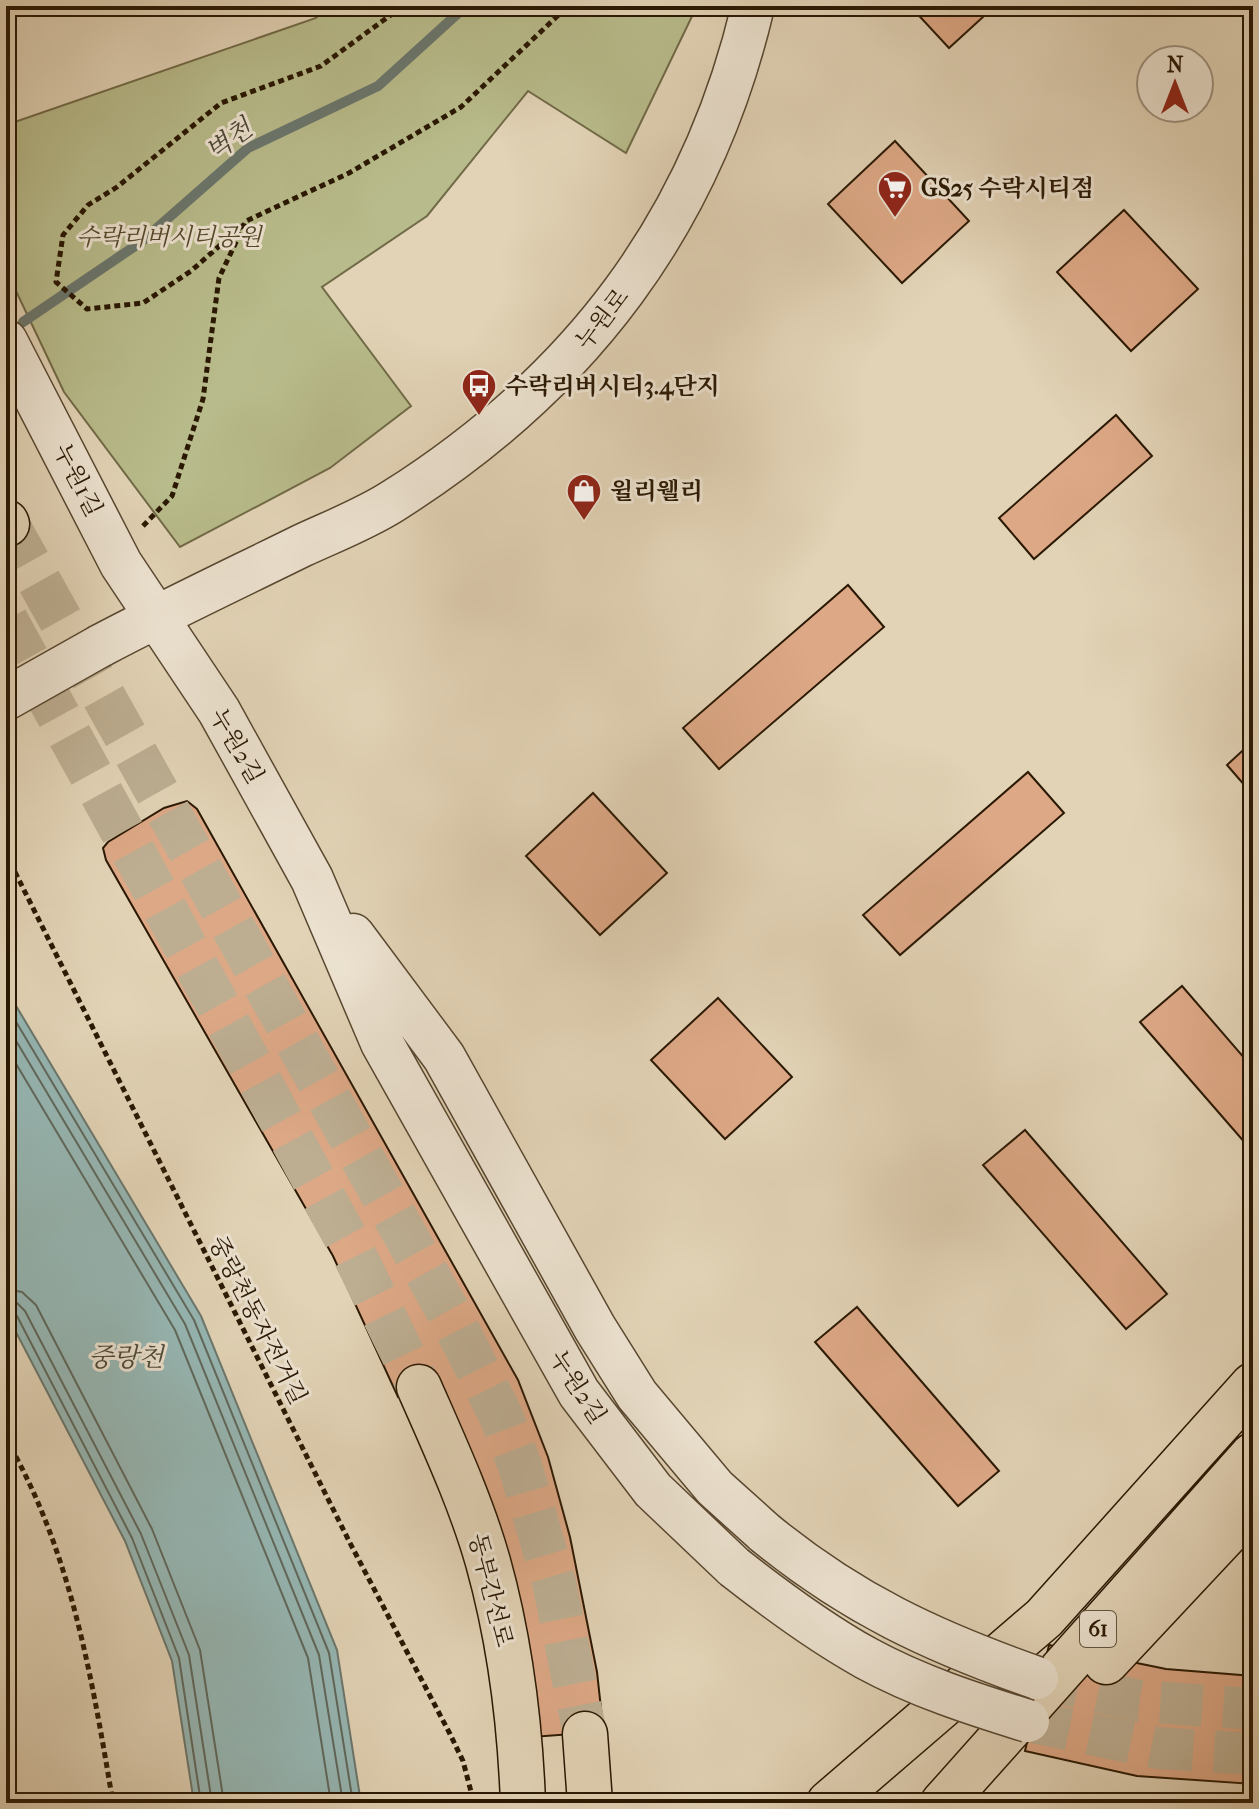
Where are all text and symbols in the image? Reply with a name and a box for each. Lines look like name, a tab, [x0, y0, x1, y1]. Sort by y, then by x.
north arrow	[1135, 44, 1215, 124]
text: N	[1167, 52, 1184, 78]
water label: 벽천	[200, 112, 260, 167]
supermarket icon: GS25 수락시티점	[876, 169, 914, 219]
place label: GS25 수락시티점	[921, 174, 1094, 202]
park label: 수락리버시티공원	[76, 223, 264, 251]
street label: 누원로	[570, 283, 634, 355]
bus stop icon: 수락리버시티3.4단지	[460, 367, 498, 417]
place label: 수락리버시티3.4단지	[505, 372, 720, 401]
street label: 누원1길	[48, 439, 108, 521]
shop icon: 윌리웰리	[565, 472, 603, 522]
place label: 윌리웰리	[610, 477, 703, 505]
street label: 누원2길	[204, 704, 270, 788]
street label: 중랑천동자전거길	[203, 1231, 313, 1409]
water label: 중랑천	[88, 1342, 166, 1373]
street label: 누원2길	[544, 1345, 612, 1429]
street label: 동부간선로	[463, 1530, 519, 1650]
road number: 61	[1080, 1611, 1116, 1647]

